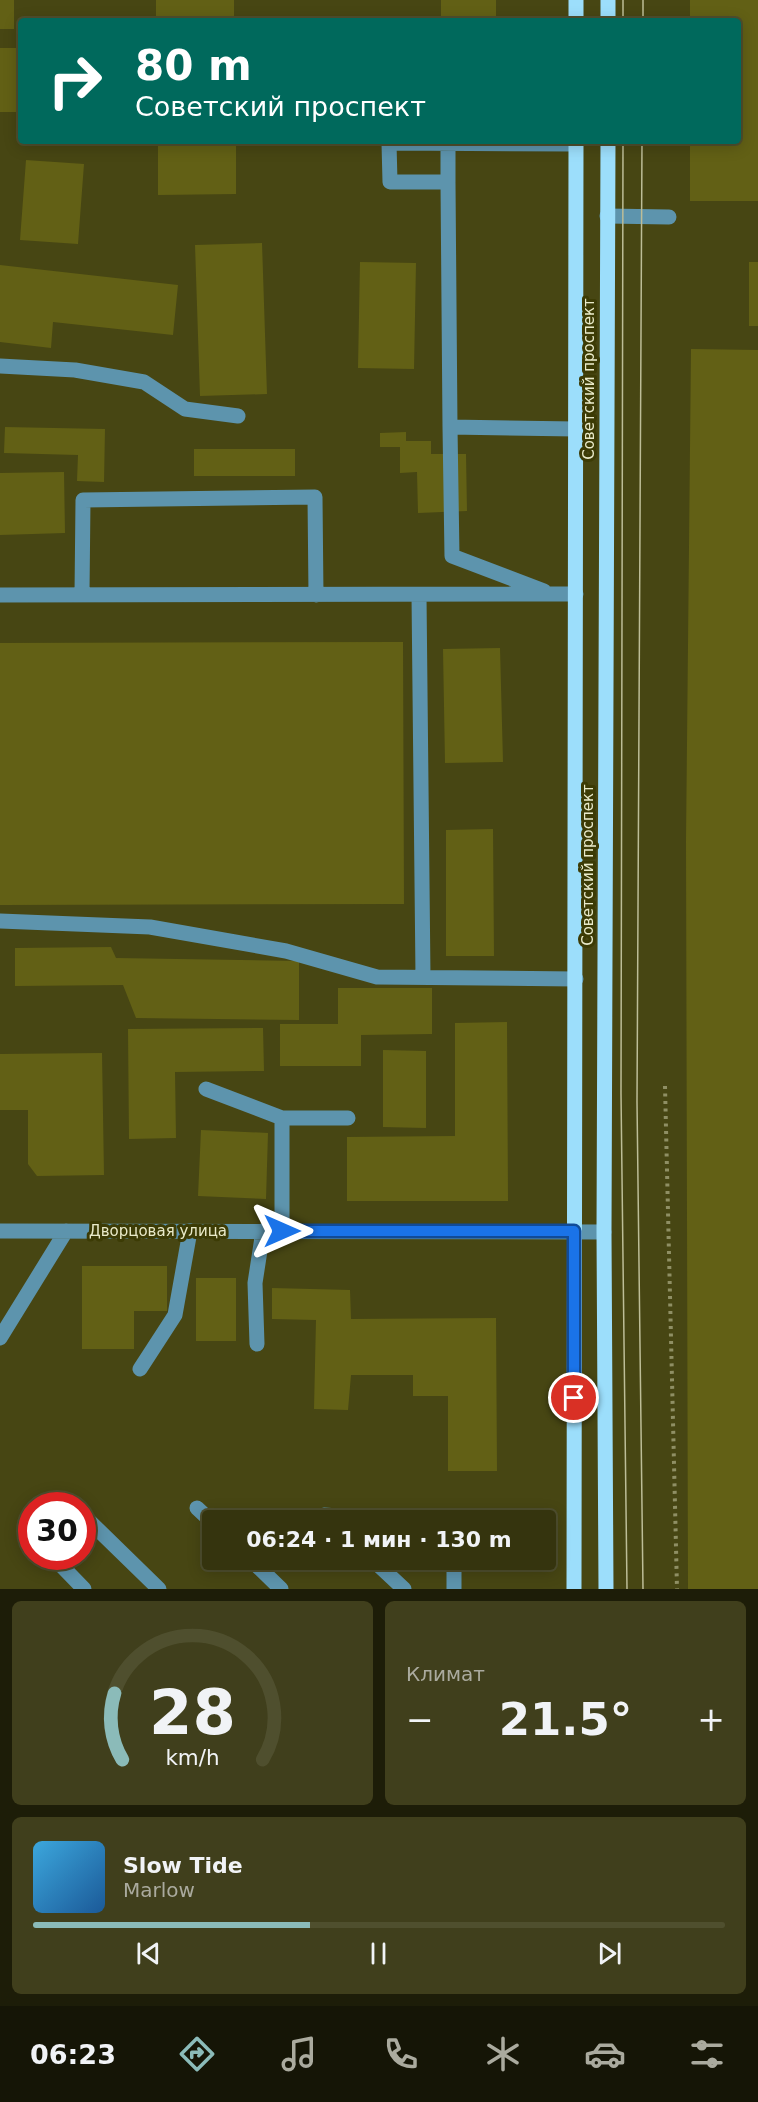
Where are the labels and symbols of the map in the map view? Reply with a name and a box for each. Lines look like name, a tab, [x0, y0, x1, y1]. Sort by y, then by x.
street label: Советский проспект	[580, 298, 598, 460]
street label: Советский проспект	[579, 784, 597, 946]
position arrow	[250, 1199, 314, 1263]
street label: Дворцовая улица	[89, 1222, 227, 1240]
pin	[548, 1372, 599, 1423]
speed limit sign: 30	[18, 1492, 96, 1570]

